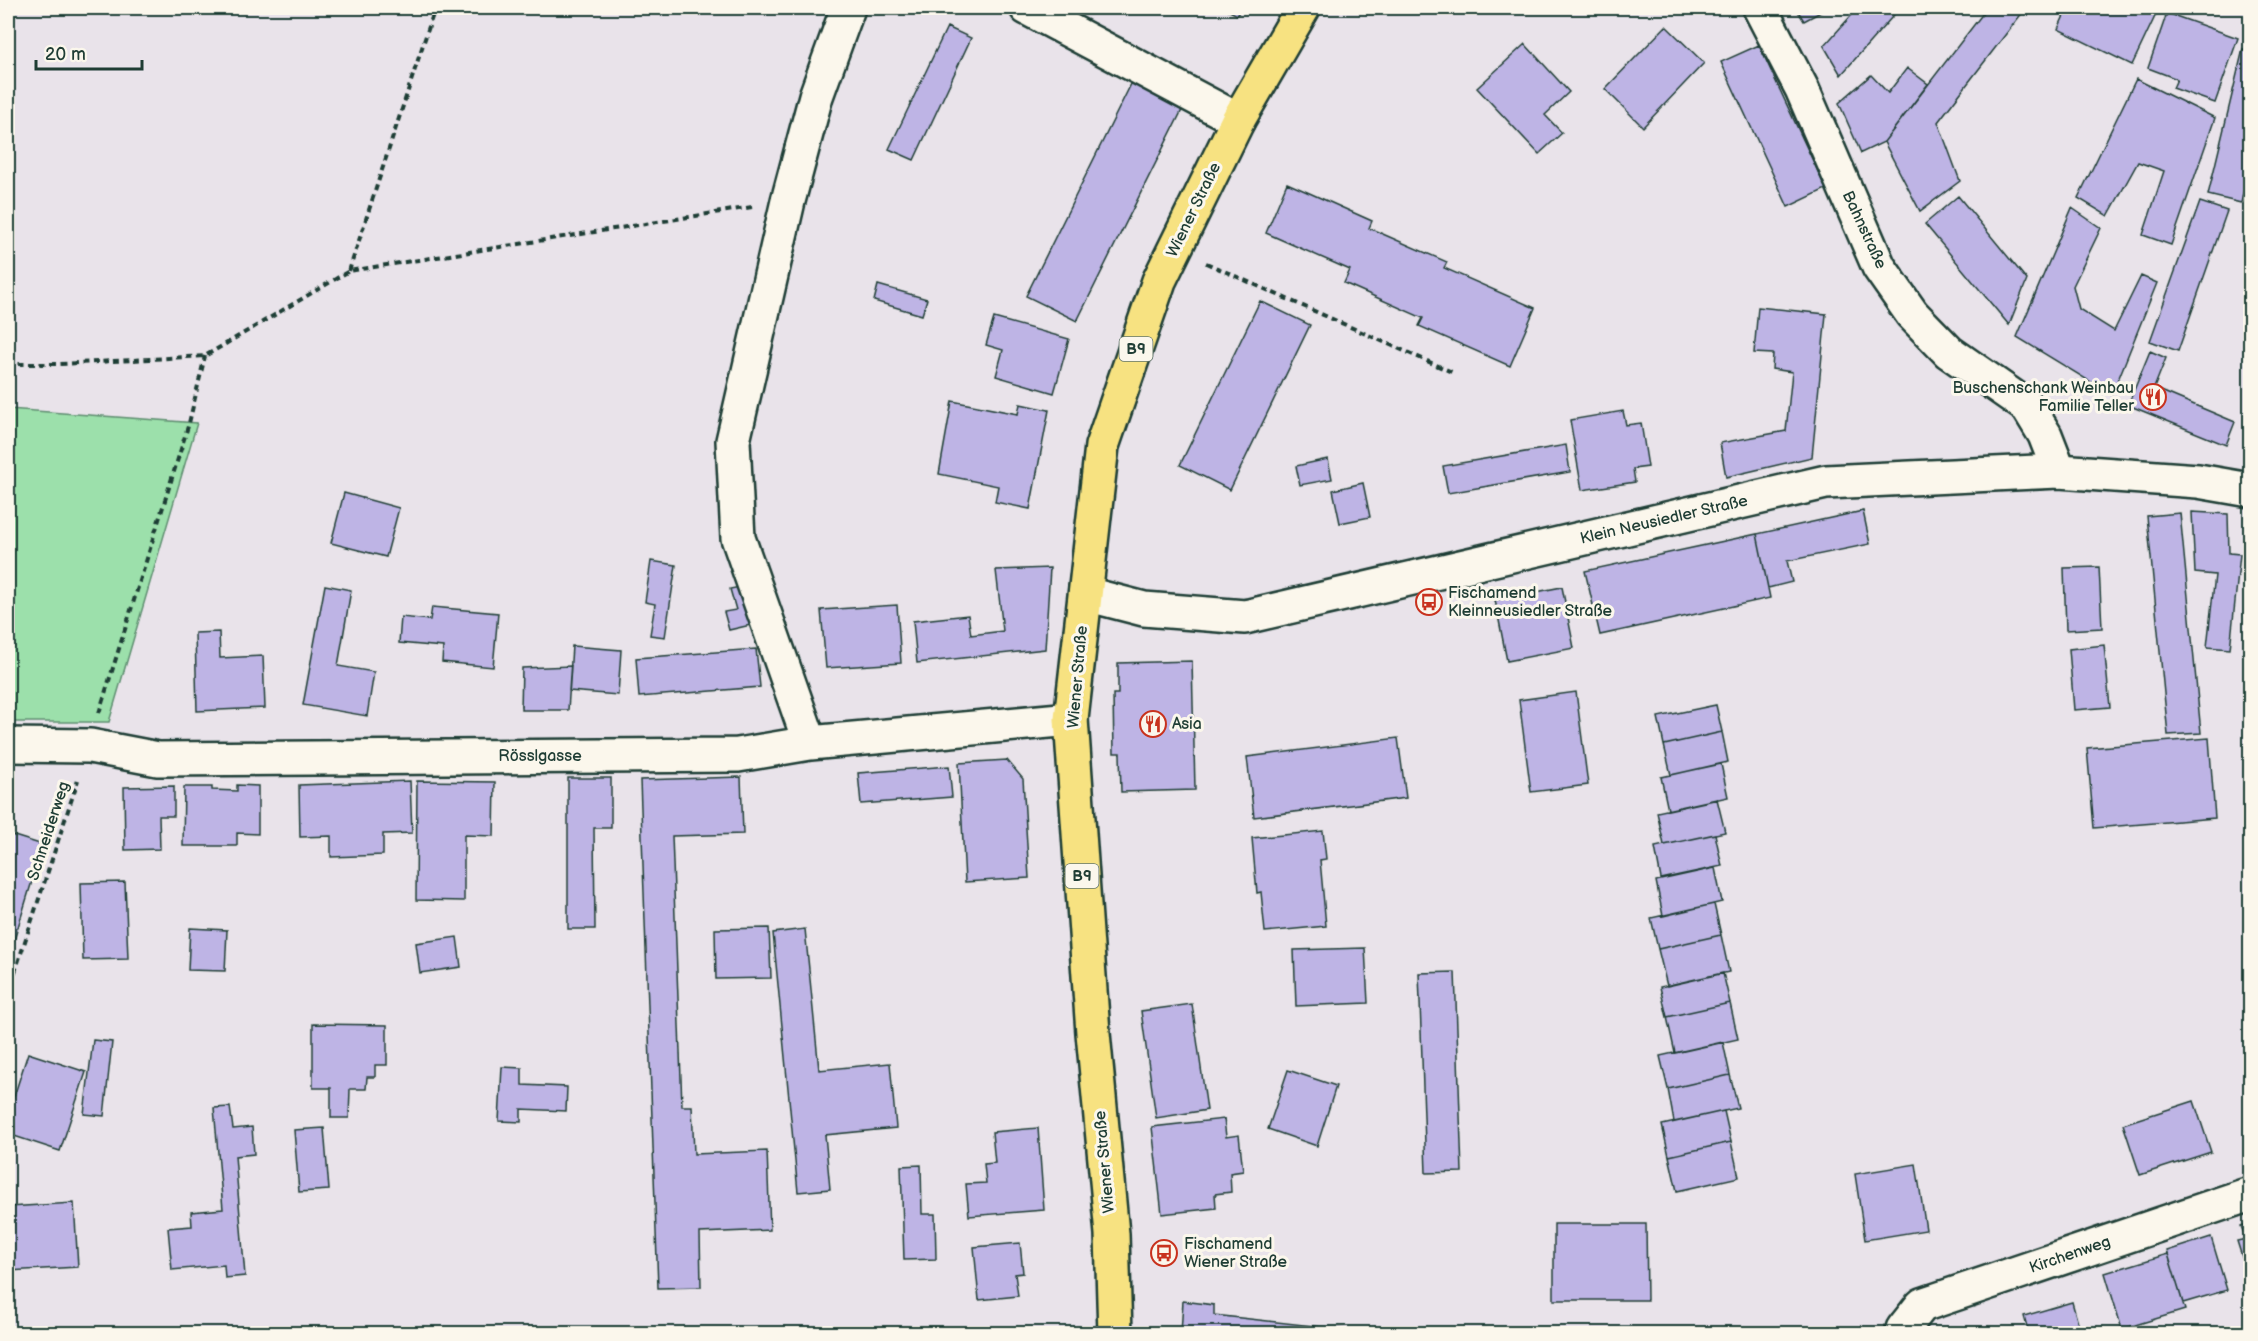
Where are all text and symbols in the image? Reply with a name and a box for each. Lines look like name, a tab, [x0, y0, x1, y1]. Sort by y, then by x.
scale bar	[36, 33, 142, 71]
text: 20 m	[45, 44, 86, 65]
street label: Wiener Straße	[1163, 159, 1225, 260]
street label: Bahnstraße	[1838, 188, 1891, 272]
road number: B9	[1120, 337, 1152, 361]
place label: Buschenschank Weinbau Familie Teller	[1952, 379, 2134, 416]
restaurant icon: Buschenschank Weinbau Familie Teller	[2138, 382, 2168, 412]
street label: Klein Neusiedler Straße	[1578, 491, 1750, 549]
place label: Fischamend Kleinneusiedler Straße	[1448, 584, 1613, 621]
bus stop icon: Fischamend Kleinneusiedler Straße	[1414, 587, 1444, 617]
street label: Wiener Straße	[1064, 624, 1092, 729]
restaurant icon: Asia	[1138, 709, 1168, 739]
place label: Asia	[1172, 715, 1202, 734]
street label: Rösslgasse	[498, 747, 582, 766]
street label: Schneiderweg	[24, 779, 74, 883]
road number: B9	[1066, 864, 1098, 888]
street label: Wiener Straße	[1091, 1109, 1119, 1214]
street label: Kirchenweg	[2027, 1232, 2113, 1278]
place label: Fischamend Wiener Straße	[1184, 1235, 1287, 1272]
bus stop icon: Fischamend Wiener Straße	[1149, 1238, 1179, 1268]

